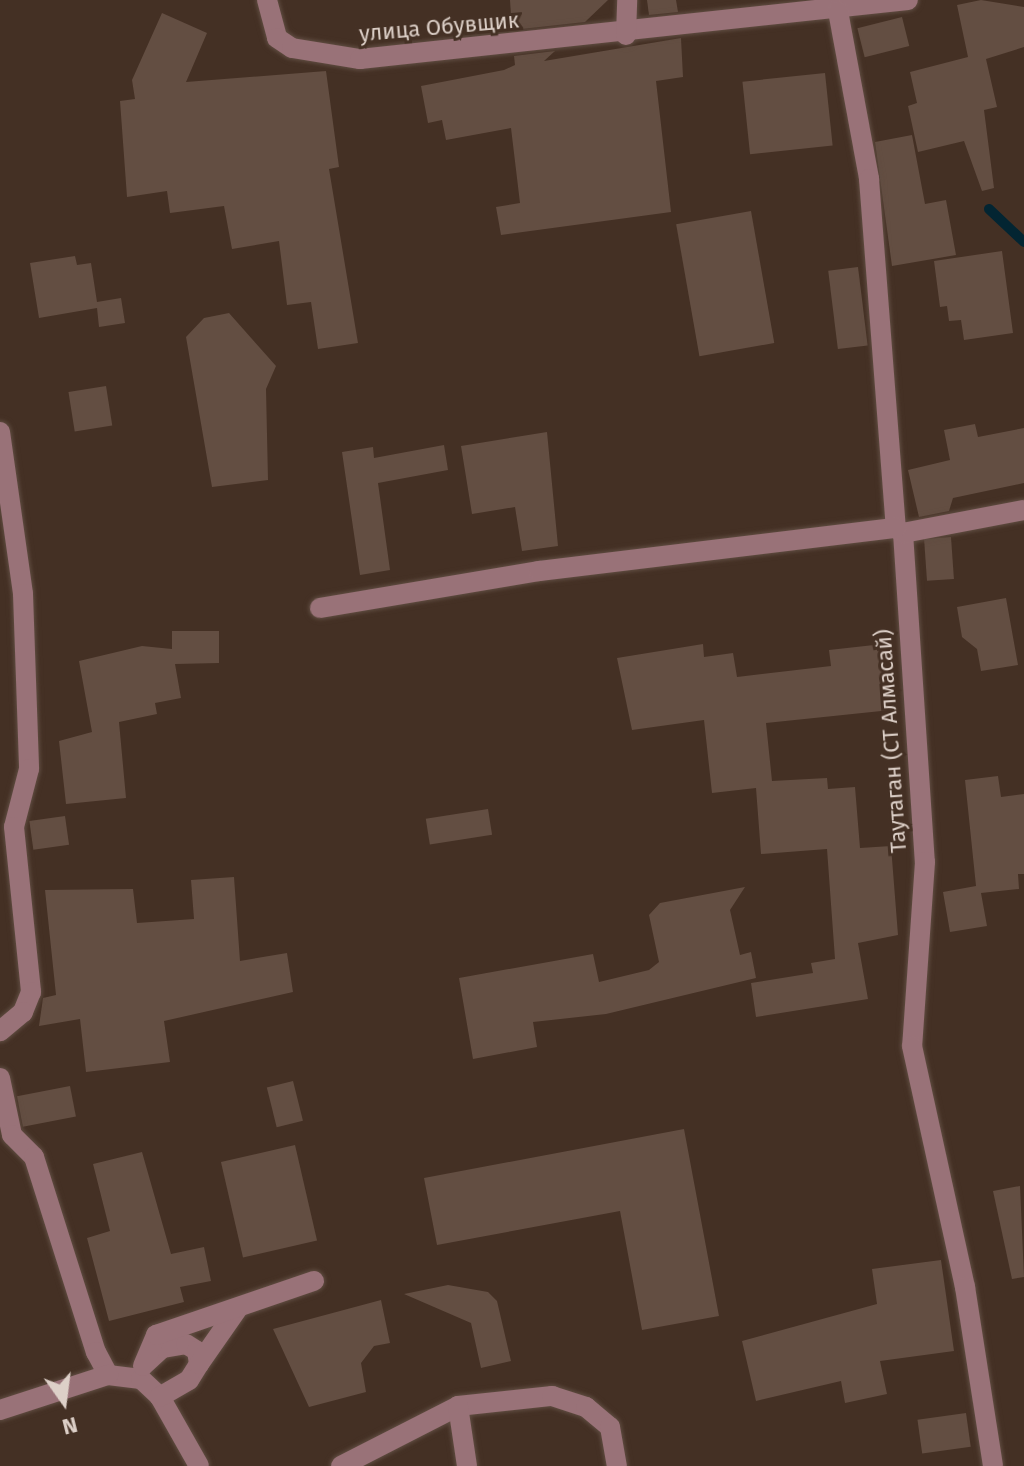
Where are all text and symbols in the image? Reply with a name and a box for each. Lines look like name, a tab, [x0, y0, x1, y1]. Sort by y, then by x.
street label: улица Обувщик	[358, 7, 520, 47]
street label: Таутаган (СТ Алмасай)	[870, 628, 912, 854]
north arrow	[24, 1362, 104, 1442]
text: N	[60, 1411, 80, 1441]

